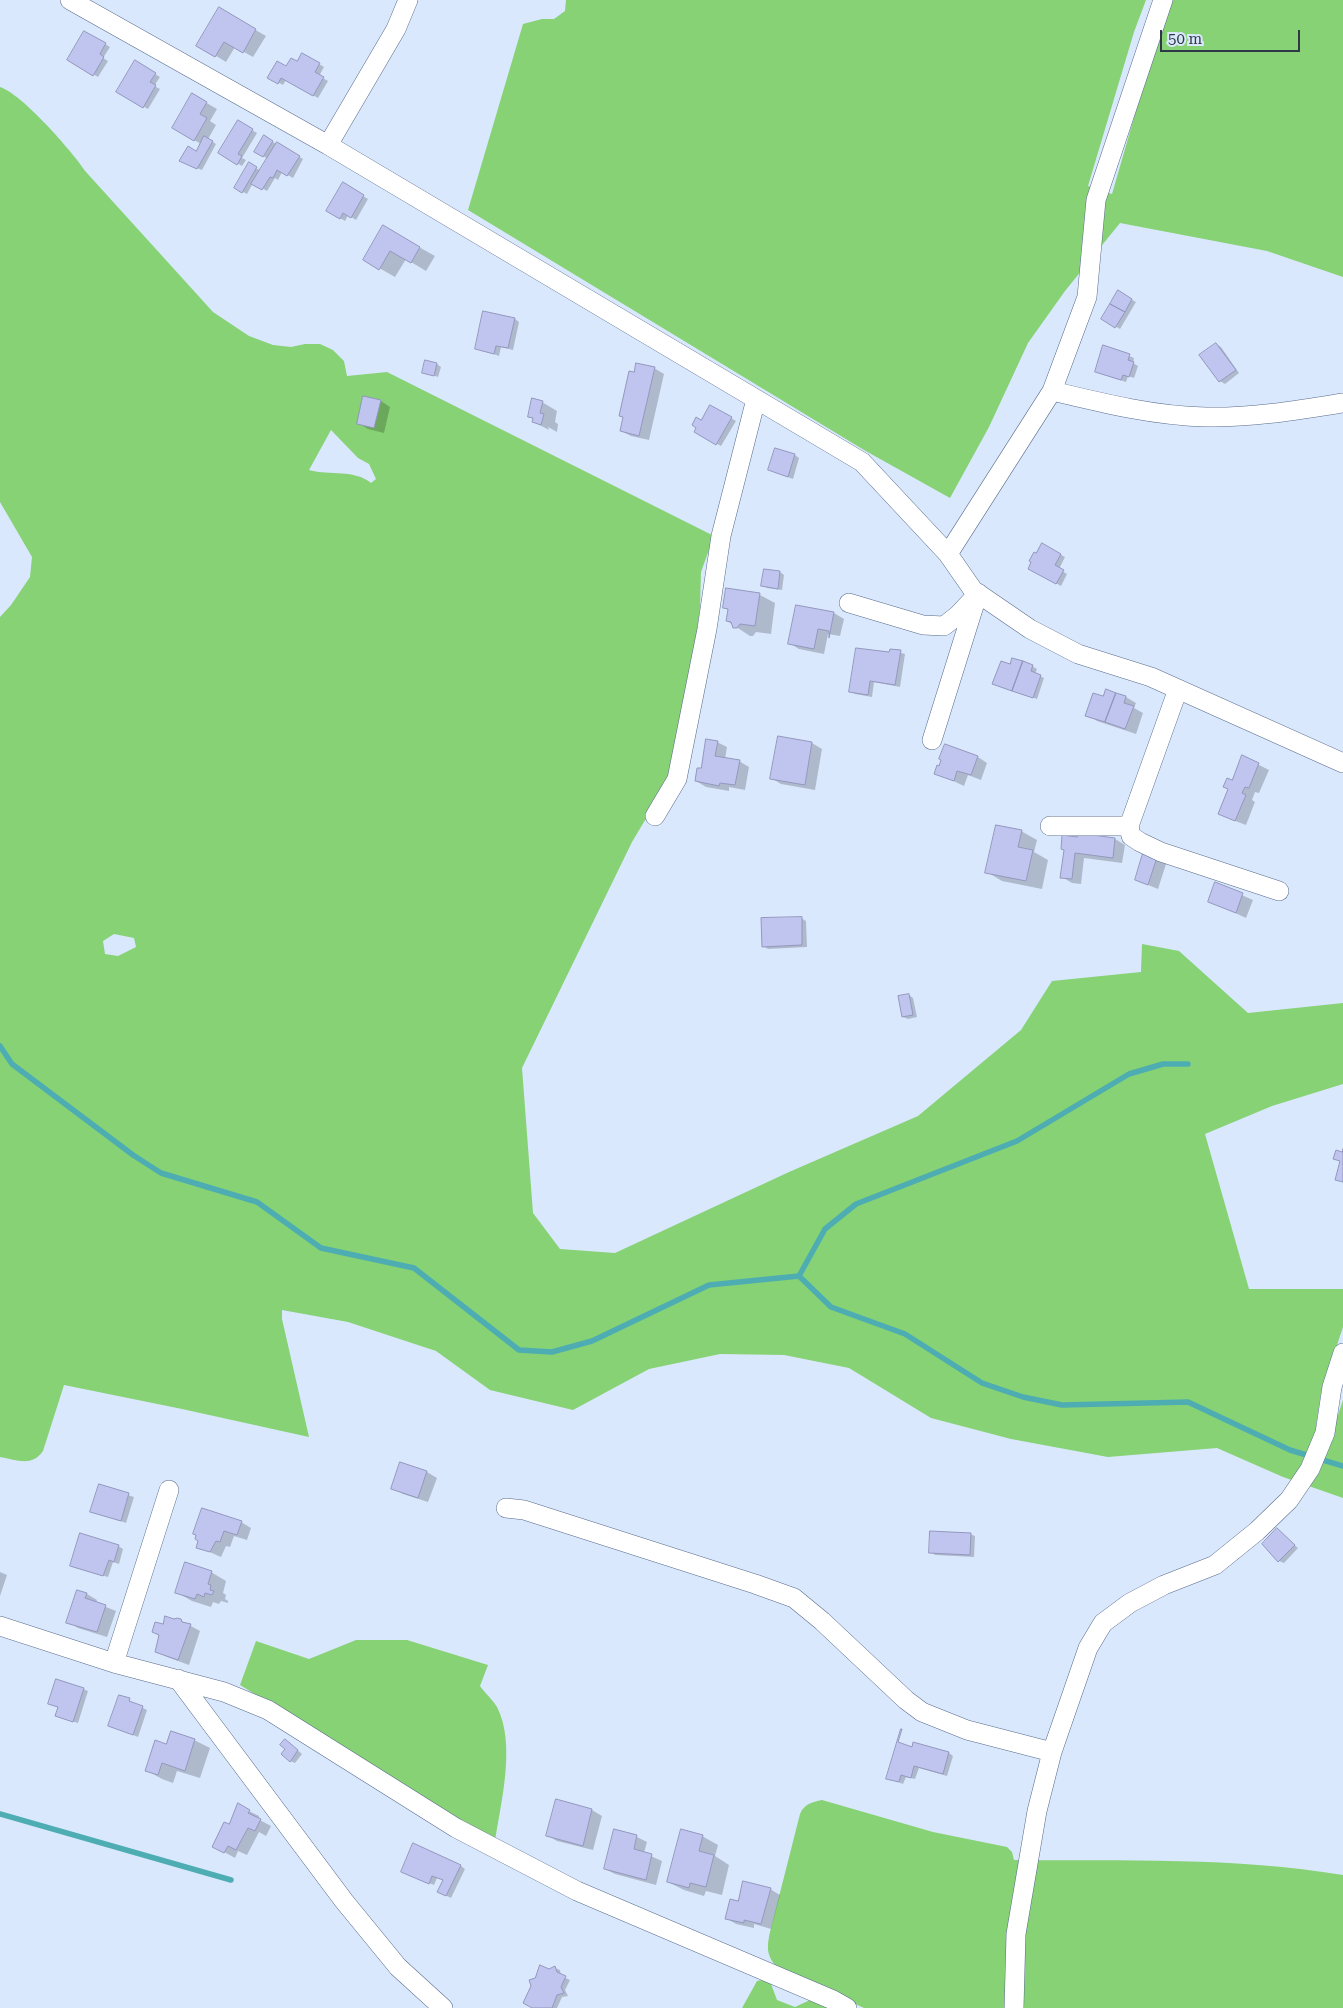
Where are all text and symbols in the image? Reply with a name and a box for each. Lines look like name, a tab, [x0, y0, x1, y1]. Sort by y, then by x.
scale bar	[1163, 20, 1303, 52]
text: 50 m	[1168, 30, 1202, 48]

